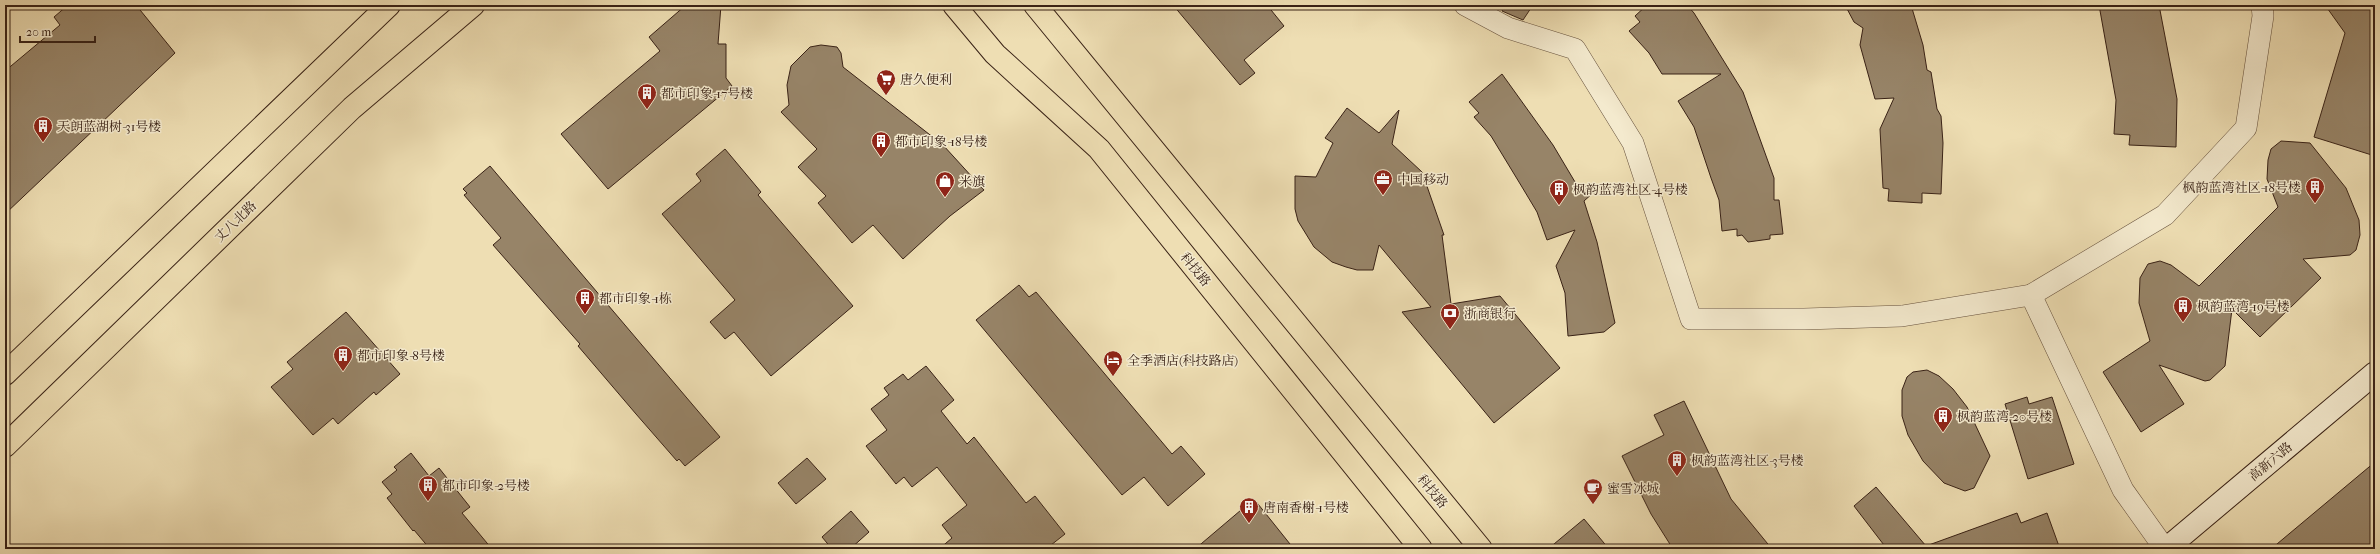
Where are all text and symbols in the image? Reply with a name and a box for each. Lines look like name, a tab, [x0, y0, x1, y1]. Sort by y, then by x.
scale bar	[20, 18, 95, 44]
text: 20 m	[26, 25, 51, 39]
supermarket icon: 唐久便利	[875, 68, 897, 96]
place label: 唐久便利	[900, 72, 952, 87]
building icon: 都市印象-17号楼	[636, 82, 658, 110]
place label: 都市印象-17号楼	[661, 86, 753, 101]
building icon: 天朗蓝湖树-31号楼	[32, 115, 54, 143]
place label: 天朗蓝湖树-31号楼	[57, 119, 161, 134]
building icon: 都市印象-18号楼	[870, 130, 892, 158]
place label: 都市印象-18号楼	[895, 134, 988, 149]
office icon: 中国移动	[1372, 168, 1394, 196]
shop icon: 米旗	[934, 170, 956, 198]
place label: 中国移动	[1397, 172, 1449, 187]
place label: 米旗	[959, 174, 985, 189]
building icon: 枫韵蓝湾社区-18号楼	[2304, 176, 2326, 204]
building icon: 枫韵蓝湾社区-4号楼	[1548, 178, 1570, 206]
place label: 枫韵蓝湾社区-18号楼	[2182, 180, 2301, 195]
place label: 枫韵蓝湾社区-4号楼	[1573, 182, 1688, 197]
street label: 丈八北路	[211, 198, 259, 245]
street label: 科技路	[1178, 249, 1214, 289]
building icon: 都市印象-1栋	[574, 287, 596, 315]
place label: 都市印象-1栋	[599, 291, 672, 306]
building icon: 枫韵蓝湾-19号楼	[2172, 295, 2194, 323]
place label: 枫韵蓝湾-19号楼	[2197, 299, 2290, 314]
bank icon: 浙商银行	[1439, 302, 1461, 330]
place label: 浙商银行	[1464, 306, 1516, 321]
building icon: 都市印象-8号楼	[332, 344, 354, 372]
place label: 都市印象-8号楼	[357, 348, 445, 363]
hotel icon: 全季酒店(科技路店)	[1102, 349, 1124, 377]
place label: 全季酒店(科技路店)	[1127, 353, 1238, 368]
building icon: 枫韵蓝湾-20号楼	[1932, 405, 1954, 433]
place label: 枫韵蓝湾-20号楼	[1957, 409, 2052, 424]
street label: 高新六路	[2246, 439, 2295, 484]
building icon: 枫韵蓝湾社区-3号楼	[1666, 449, 1688, 477]
place label: 枫韵蓝湾社区-3号楼	[1691, 453, 1804, 468]
street label: 科技路	[1415, 471, 1451, 511]
building icon: 都市印象-2号楼	[417, 474, 439, 502]
cafe icon: 蜜雪冰城	[1582, 477, 1604, 505]
place label: 都市印象-2号楼	[442, 478, 530, 493]
place label: 蜜雪冰城	[1607, 481, 1659, 496]
building icon: 唐南香榭-1号楼	[1238, 496, 1260, 524]
place label: 唐南香榭-1号楼	[1263, 500, 1349, 515]

